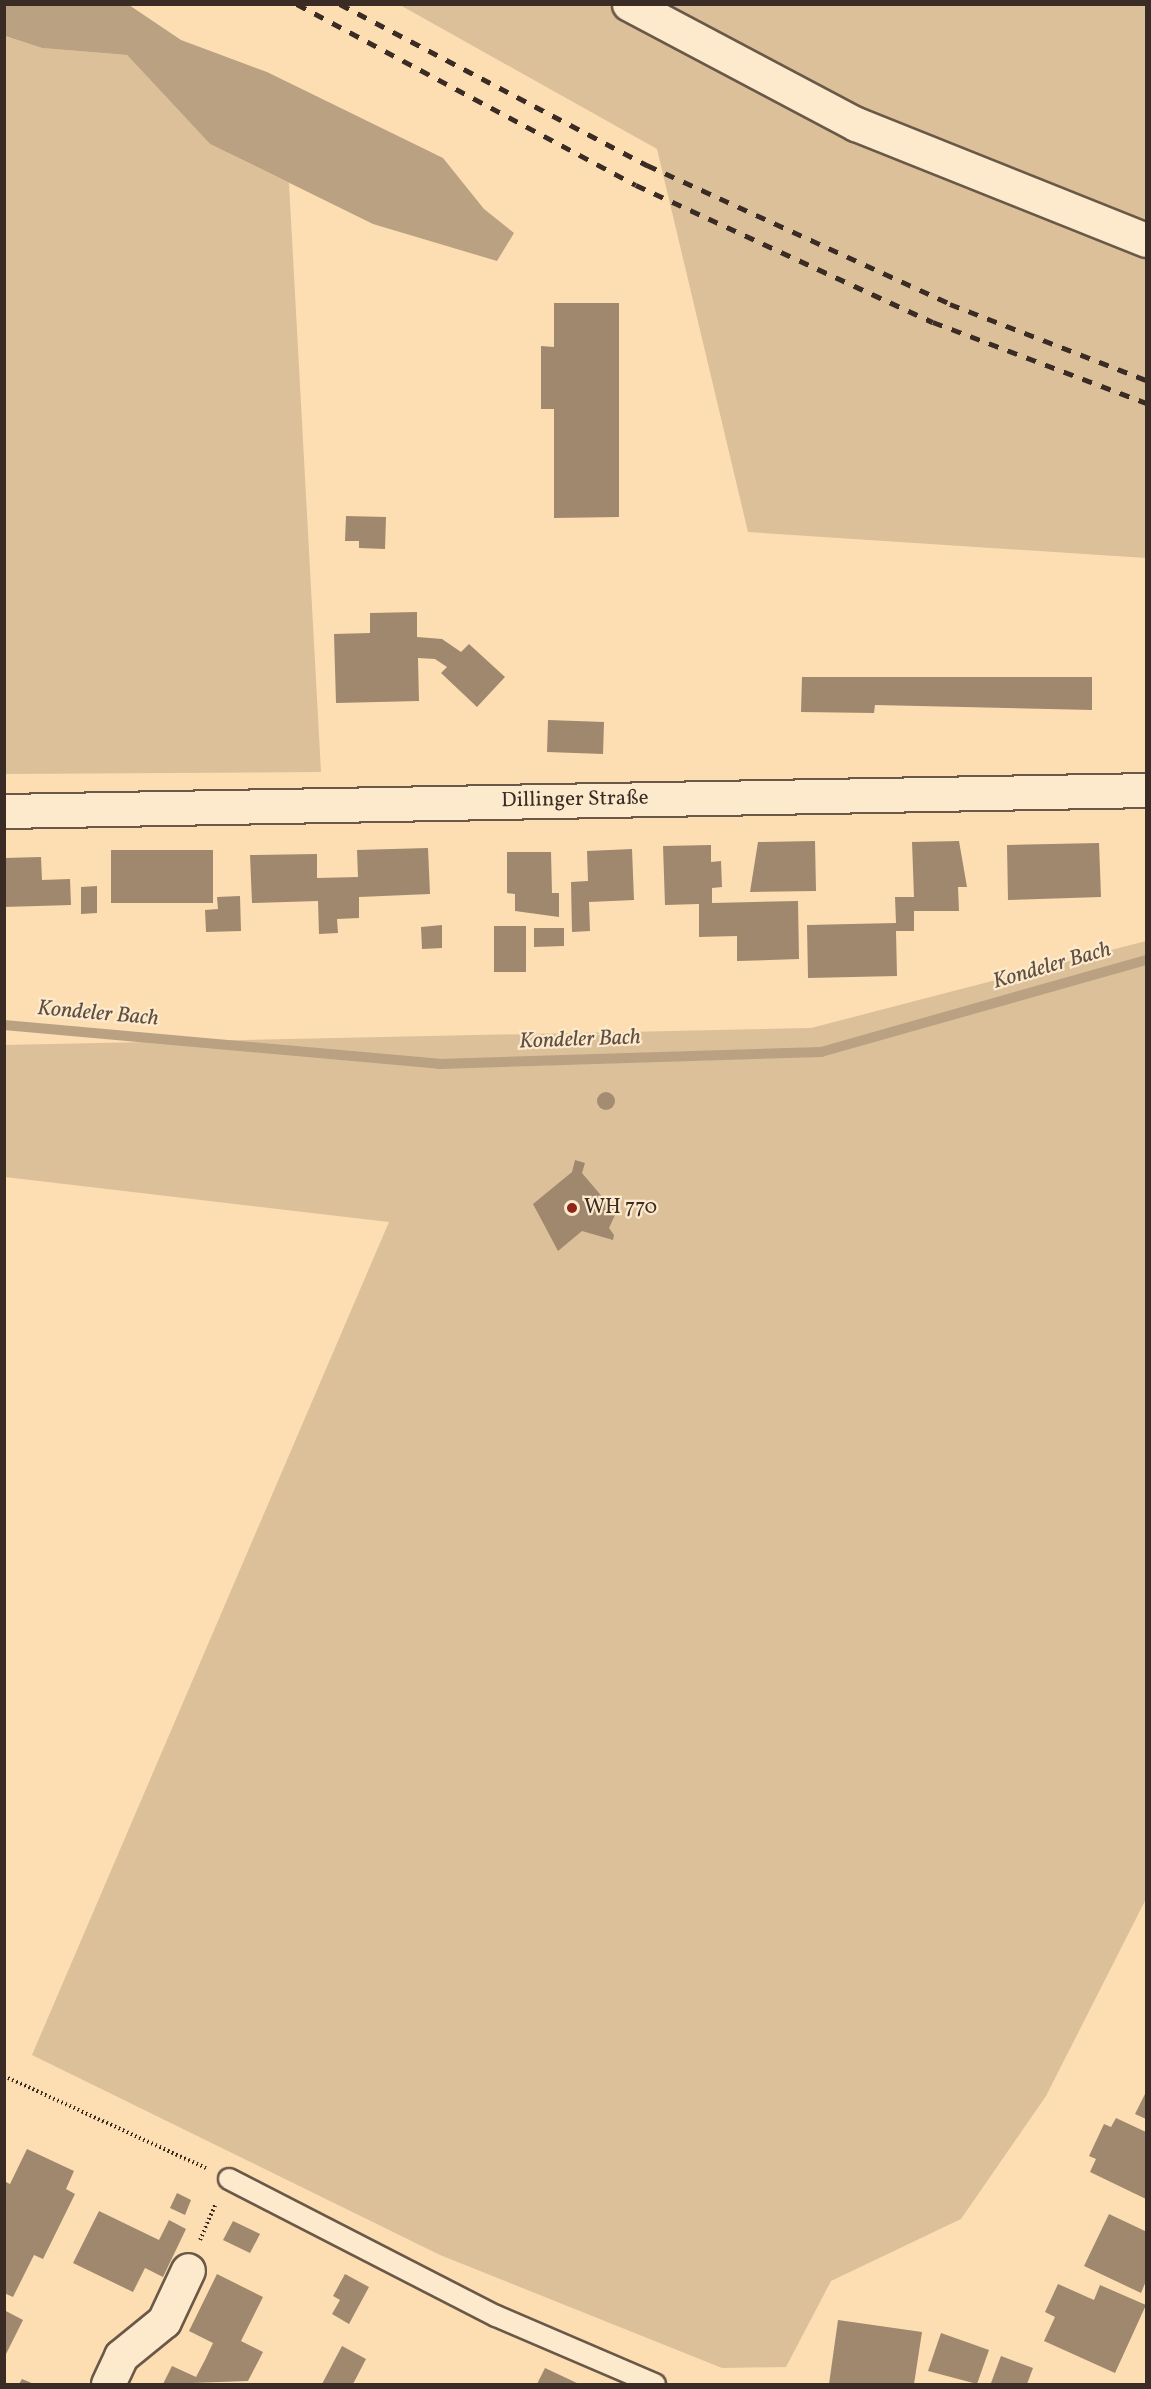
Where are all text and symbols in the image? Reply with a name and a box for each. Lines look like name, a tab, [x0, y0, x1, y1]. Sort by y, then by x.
street label: Dillinger Straße	[501, 786, 649, 814]
water label: Kondeler Bach	[990, 937, 1114, 995]
water label: Kondeler Bach	[36, 996, 160, 1032]
water label: Kondeler Bach	[519, 1025, 641, 1055]
place label: WH 770	[584, 1195, 657, 1221]
marker: WH 770	[565, 1201, 579, 1215]

